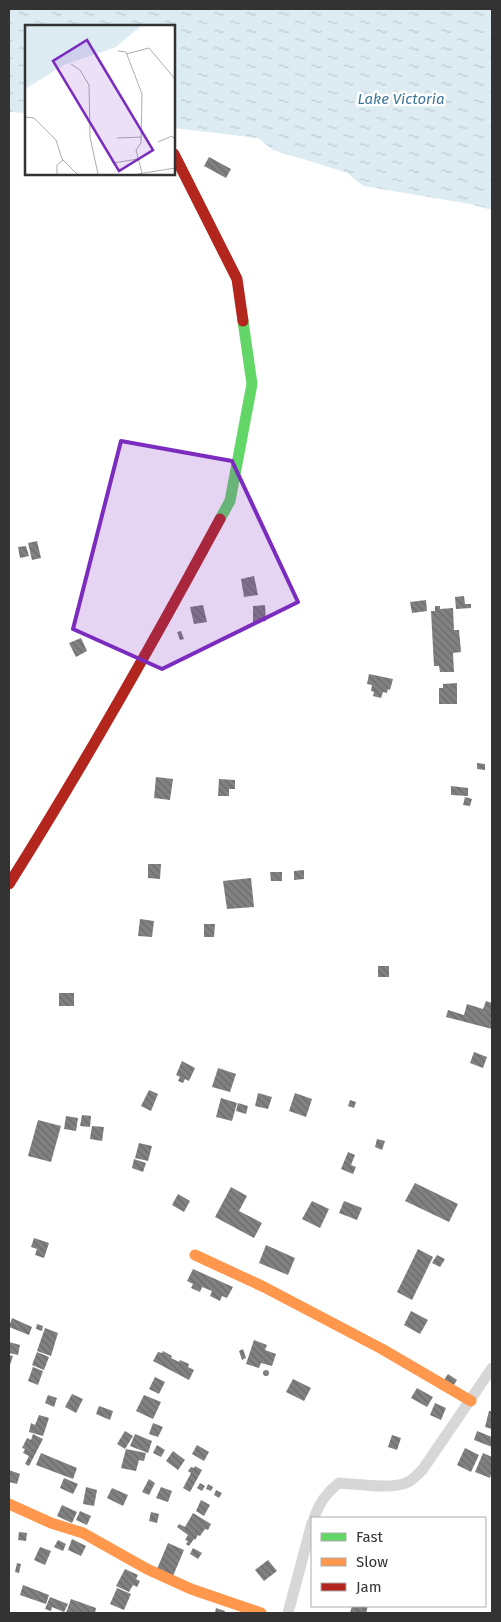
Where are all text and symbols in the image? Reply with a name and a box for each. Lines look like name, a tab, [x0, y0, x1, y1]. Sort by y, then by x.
inset map	[25, 25, 175, 175]
water label: Lake Victoria	[357, 90, 445, 108]
legend	[311, 1517, 486, 1607]
text: Fast	[356, 1528, 383, 1546]
text: Slow	[356, 1553, 388, 1571]
text: Jam	[356, 1578, 382, 1596]

